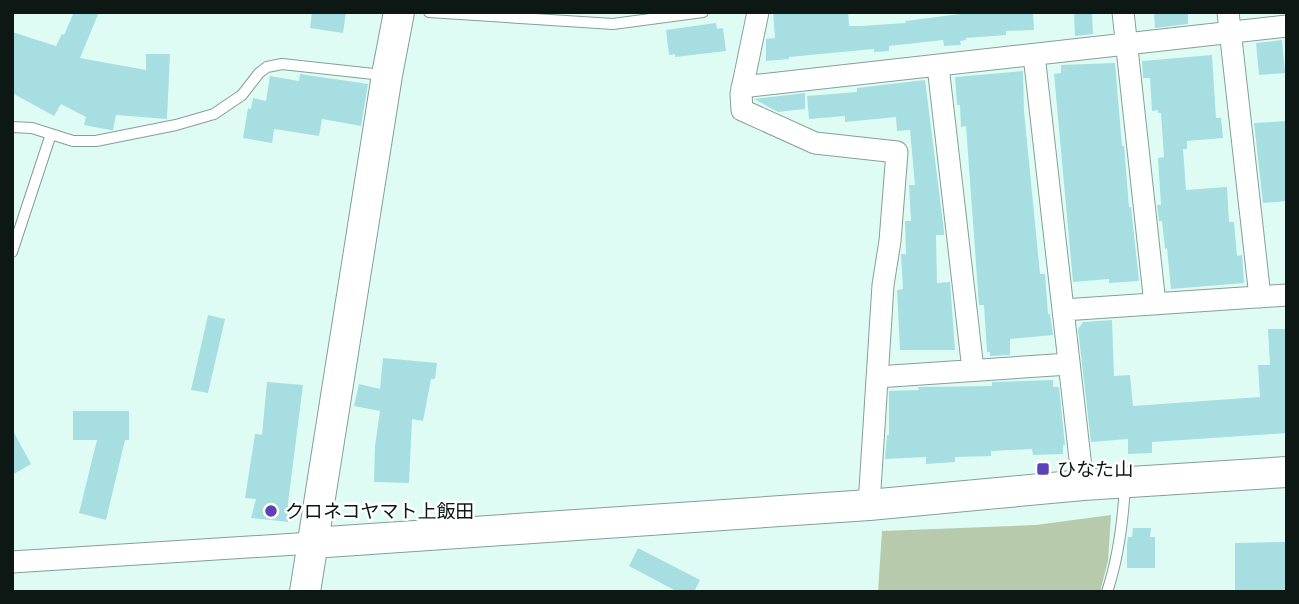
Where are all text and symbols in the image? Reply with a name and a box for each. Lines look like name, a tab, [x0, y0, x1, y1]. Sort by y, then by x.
place label: ひなた山	[1057, 456, 1133, 482]
marker: ひなた山	[1035, 461, 1051, 477]
place label: クロネコヤマト上飯田	[285, 498, 475, 524]
marker: クロネコヤマト上飯田	[263, 503, 279, 519]

